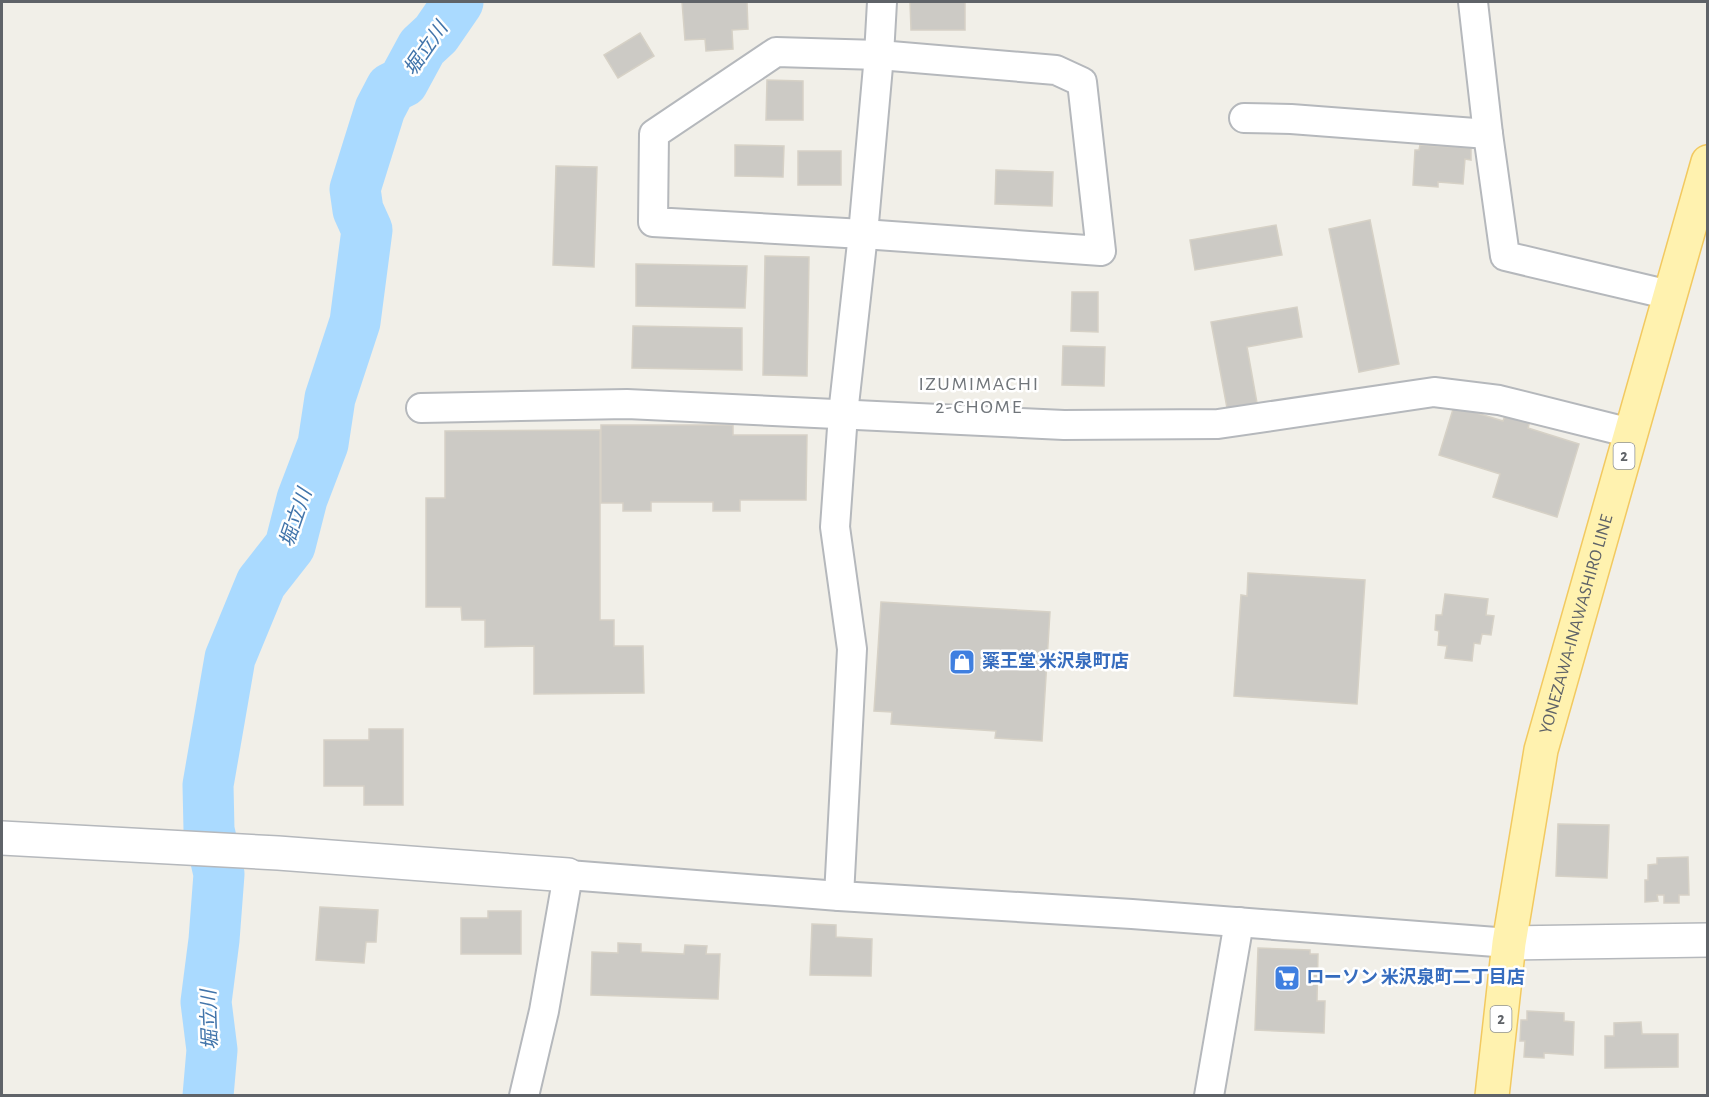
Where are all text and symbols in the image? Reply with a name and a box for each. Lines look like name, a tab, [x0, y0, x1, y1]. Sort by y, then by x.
water label: 堀立川	[400, 16, 453, 79]
district label: IZUMIMACHI 2-CHOME	[918, 374, 1040, 417]
road number: 2	[1614, 443, 1634, 469]
water label: 堀立川	[276, 484, 316, 550]
street label: YONEZAWA-INAWASHIRO LINE	[1537, 512, 1616, 736]
shop icon: 薬王堂 米沢泉町店	[947, 647, 977, 677]
place label: 薬王堂 米沢泉町店	[982, 651, 1129, 671]
supermarket icon: ローソン 米沢泉町二丁目店	[1272, 963, 1302, 993]
place label: ローソン 米沢泉町二丁目店	[1306, 967, 1525, 987]
water label: 堀立川	[198, 988, 221, 1050]
road number: 2	[1490, 1006, 1512, 1032]

